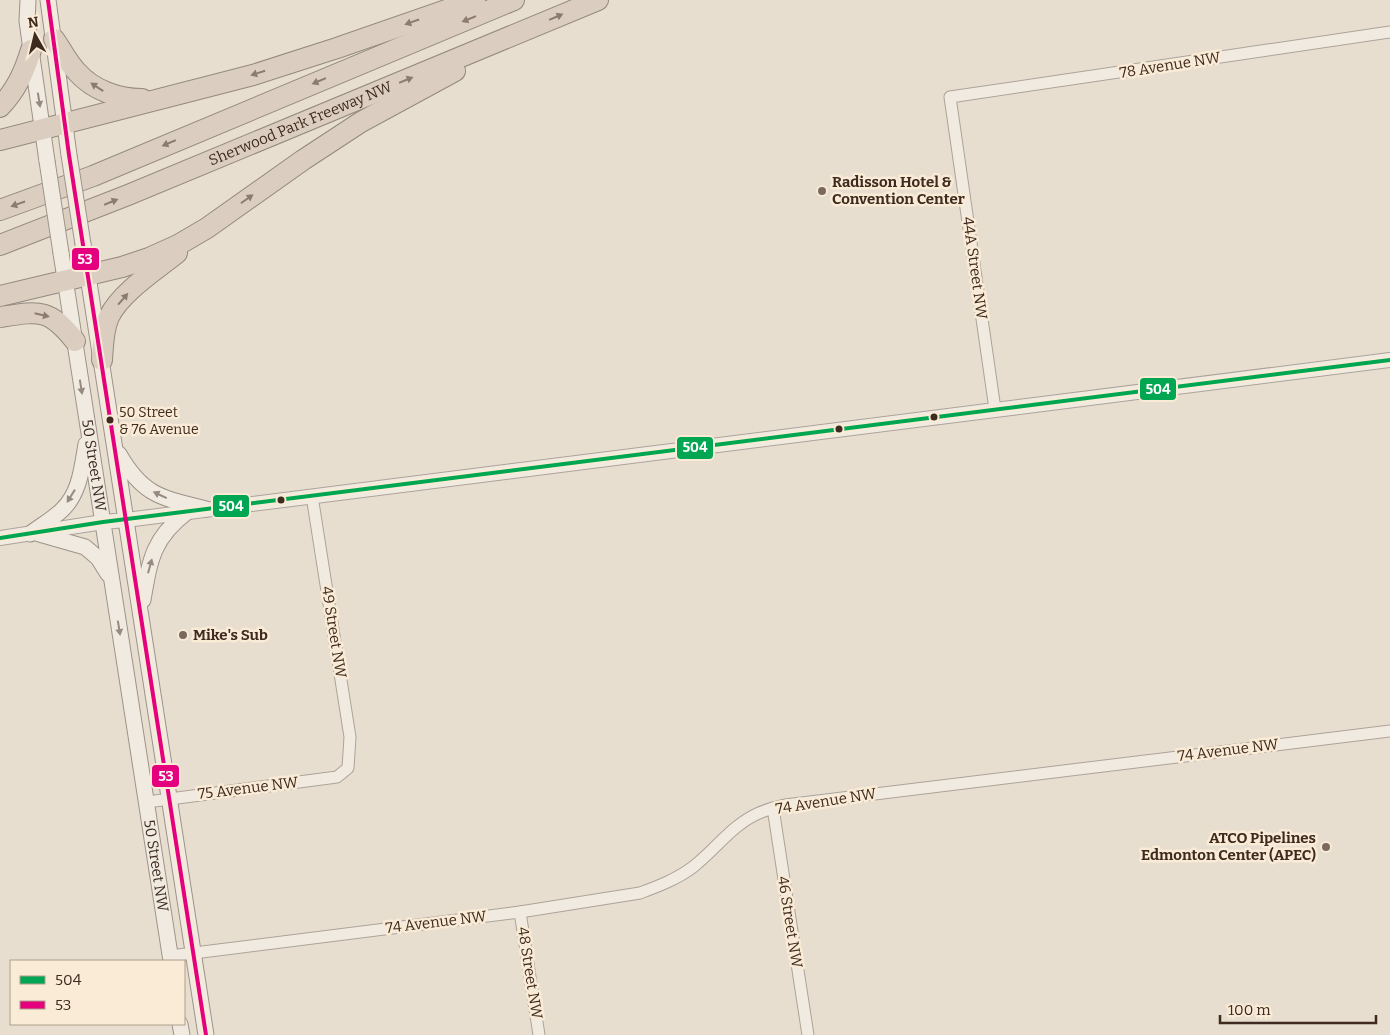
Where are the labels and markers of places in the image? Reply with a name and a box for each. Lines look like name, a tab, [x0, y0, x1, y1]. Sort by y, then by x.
place label: Radisson Hotel & Convention Center	[832, 173, 965, 208]
marker: Radisson Hotel & Convention Center	[816, 185, 828, 197]
place label: 50 Street & 76 Avenue	[119, 404, 199, 438]
unlabelled marker	[929, 412, 939, 422]
marker: 50 Street & 76 Avenue	[105, 415, 115, 425]
unlabelled marker	[834, 424, 844, 434]
unlabelled marker	[276, 495, 286, 505]
place label: Mike's Sub	[193, 626, 268, 644]
marker: Mike's Sub	[177, 629, 189, 641]
place label: ATCO Pipelines Edmonton Center (APEC)	[1141, 829, 1316, 864]
marker: ATCO Pipelines Edmonton Center (APEC)	[1320, 841, 1332, 853]

